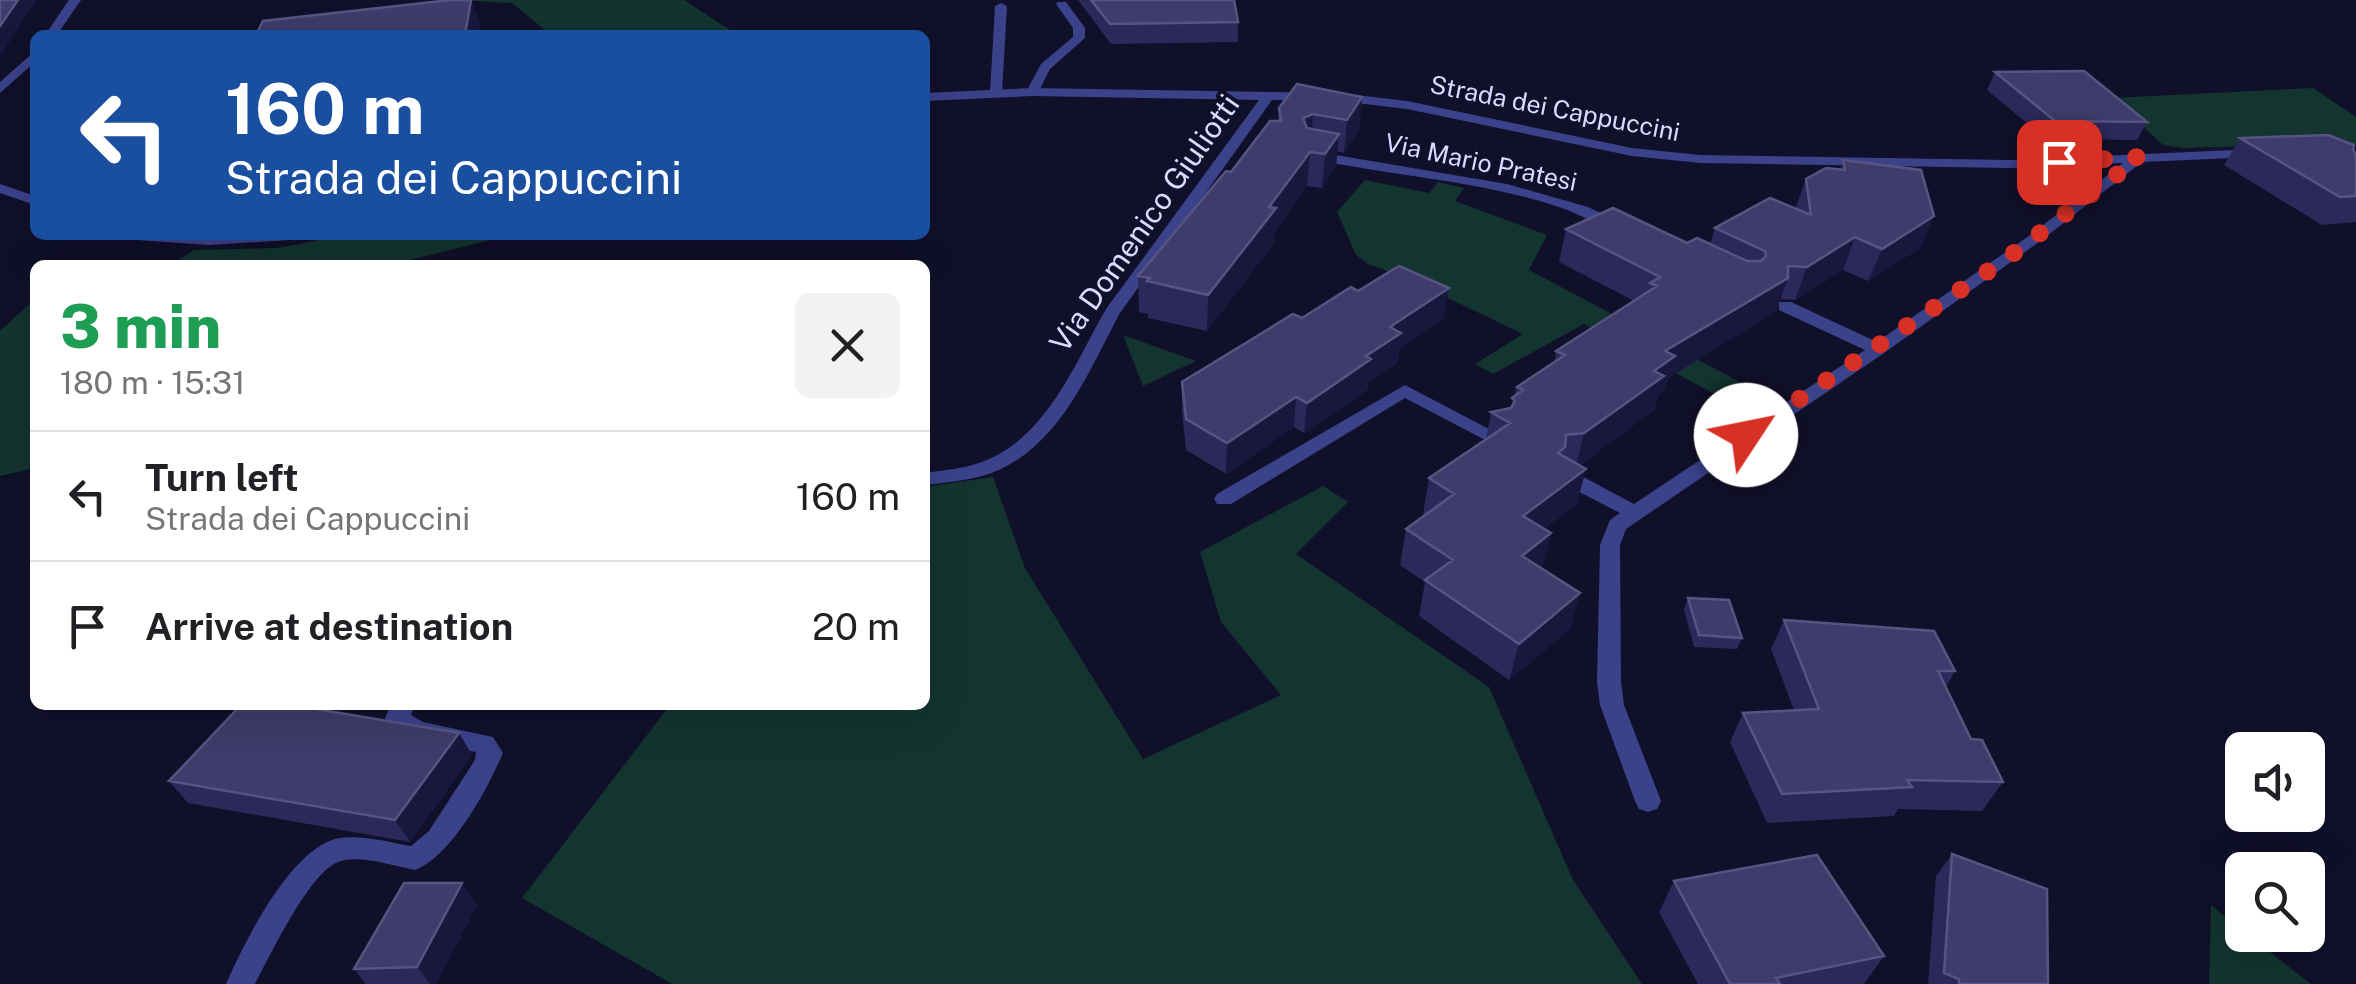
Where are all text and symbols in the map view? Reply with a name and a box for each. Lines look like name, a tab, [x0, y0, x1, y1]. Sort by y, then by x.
text: 160 m	[225, 67, 425, 150]
street label: Strada dei Cappuccini	[1427, 69, 1683, 147]
icon: left	[60, 70, 190, 200]
street label: Via Domenico Giuliotti	[1041, 87, 1247, 359]
pin	[2017, 120, 2102, 205]
street label: Via Mario Pratesi	[1382, 127, 1580, 197]
icon: arrive	[2032, 135, 2087, 190]
text: Strada dei Cappuccini	[225, 151, 682, 204]
text: 3 min	[60, 291, 221, 362]
button: close	[795, 293, 900, 398]
text: 180 m · 15:31	[60, 364, 245, 401]
position arrow	[1694, 383, 1798, 487]
text: Turn left	[145, 455, 299, 500]
icon: left	[60, 469, 115, 524]
text: 160 m	[796, 474, 900, 519]
text: Strada dei Cappuccini	[145, 500, 470, 537]
icon: arrive	[60, 599, 115, 654]
text: Arrive at destination	[145, 604, 513, 649]
text: 20 m	[812, 604, 900, 649]
map controls	[2225, 732, 2325, 952]
button: sound	[2225, 732, 2325, 832]
button: search	[2225, 852, 2325, 952]

